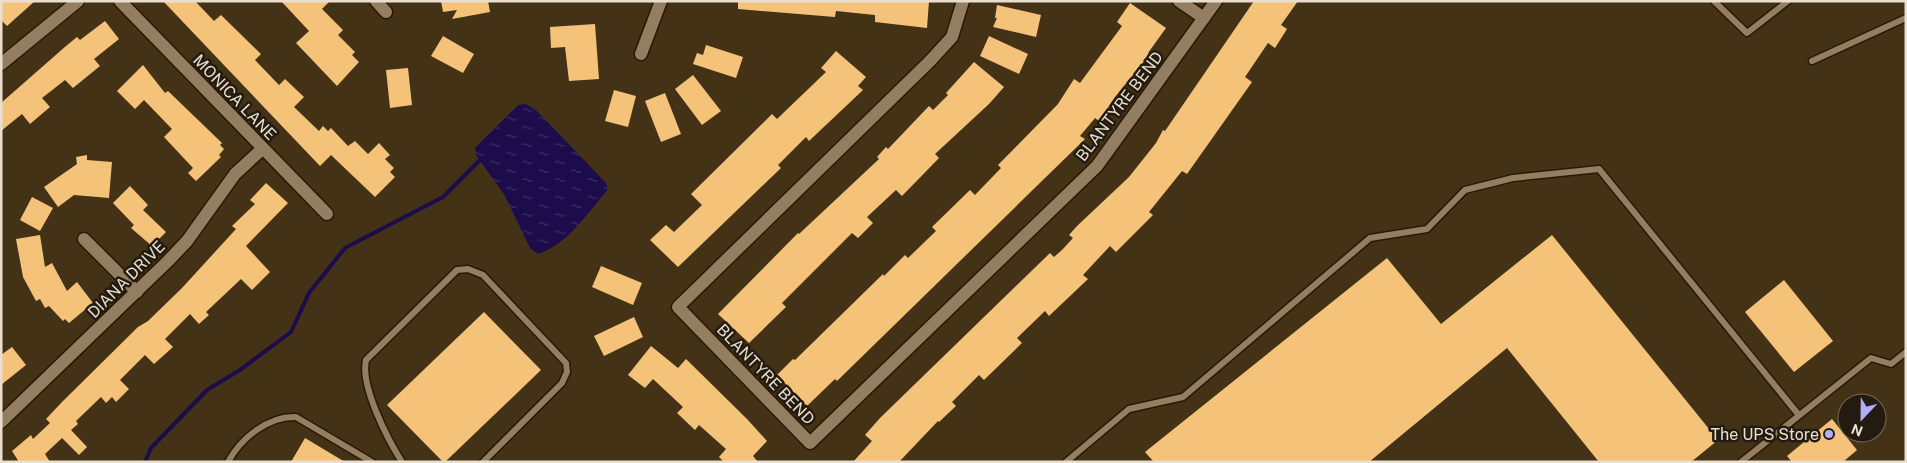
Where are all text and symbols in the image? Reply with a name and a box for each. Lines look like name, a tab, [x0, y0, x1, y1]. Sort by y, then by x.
street label: BLANTYRE BEND	[1072, 48, 1167, 165]
street label: MONICA LANE	[189, 51, 280, 144]
street label: DIANA DRIVE	[84, 237, 169, 322]
street label: BLANTYRE BEND	[713, 320, 818, 429]
north arrow	[1837, 393, 1887, 443]
text: N	[1849, 421, 1865, 440]
place label: The UPS Store	[1711, 425, 1819, 444]
marker: The UPS Store	[1823, 428, 1835, 440]

